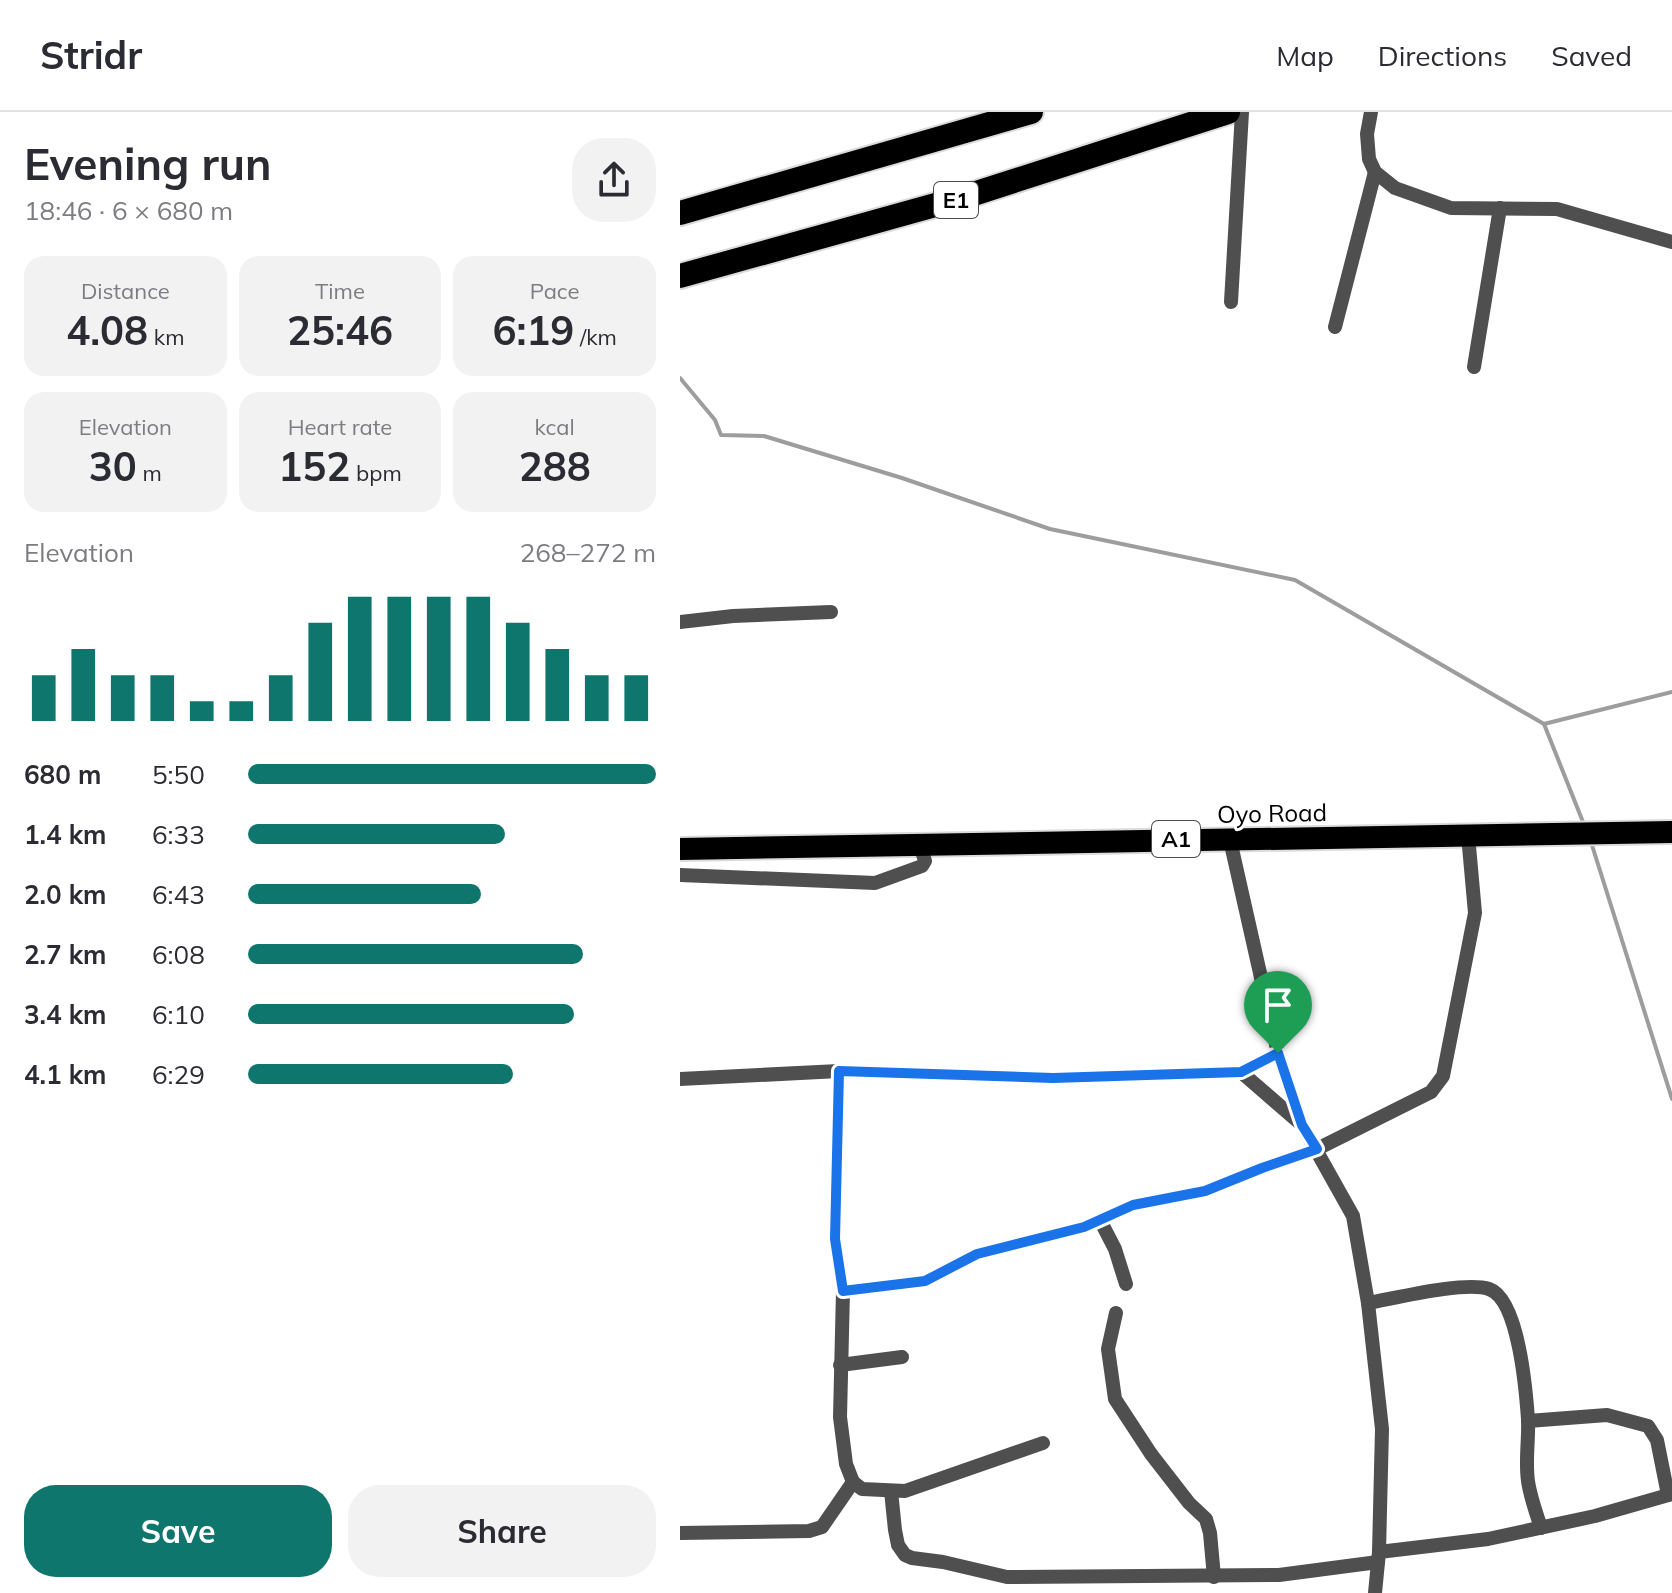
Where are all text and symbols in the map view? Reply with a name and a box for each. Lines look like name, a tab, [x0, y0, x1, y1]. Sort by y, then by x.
text: Stridr	[40, 31, 142, 79]
text: Map	[1276, 38, 1334, 73]
text: Directions	[1378, 38, 1507, 73]
text: Saved	[1551, 38, 1632, 73]
text: Evening run	[24, 136, 271, 191]
button: share	[572, 138, 656, 222]
road number: E1	[934, 182, 978, 218]
text: 18:46 · 6 × 680 m	[24, 194, 233, 227]
text: Distance	[81, 277, 170, 305]
text: Time	[315, 277, 365, 305]
text: Pace	[530, 277, 579, 305]
text: 4.08	[66, 305, 148, 355]
text: 25:46	[287, 305, 393, 355]
text: 6:19	[492, 305, 574, 355]
text: km	[148, 323, 184, 351]
text: /km	[574, 323, 617, 351]
text: Elevation	[79, 413, 172, 441]
text: Heart rate	[288, 413, 392, 441]
text: kcal	[535, 413, 575, 441]
text: 30	[89, 441, 137, 491]
text: 152	[278, 441, 350, 491]
text: 288	[519, 441, 591, 491]
text: m	[137, 459, 162, 487]
text: bpm	[350, 459, 402, 487]
text: Elevation	[24, 536, 134, 569]
text: 268–272 m	[520, 536, 656, 569]
text: 680 m	[24, 758, 101, 791]
text: 5:50	[152, 758, 205, 791]
street label: Oyo Road	[1217, 797, 1327, 829]
text: 1.4 km	[24, 818, 107, 851]
text: 6:33	[152, 818, 205, 851]
road number: A1	[1152, 821, 1200, 857]
text: 2.0 km	[24, 878, 107, 911]
text: 6:43	[152, 878, 205, 911]
text: 2.7 km	[24, 938, 107, 971]
text: 6:08	[152, 938, 205, 971]
pin	[1244, 971, 1312, 1053]
icon: arrive	[1256, 983, 1300, 1027]
text: 3.4 km	[24, 998, 107, 1031]
text: 6:10	[152, 998, 205, 1031]
text: 4.1 km	[24, 1058, 107, 1091]
text: 6:29	[152, 1058, 205, 1091]
button: Save	[24, 1485, 332, 1577]
button: Share	[348, 1485, 656, 1577]

